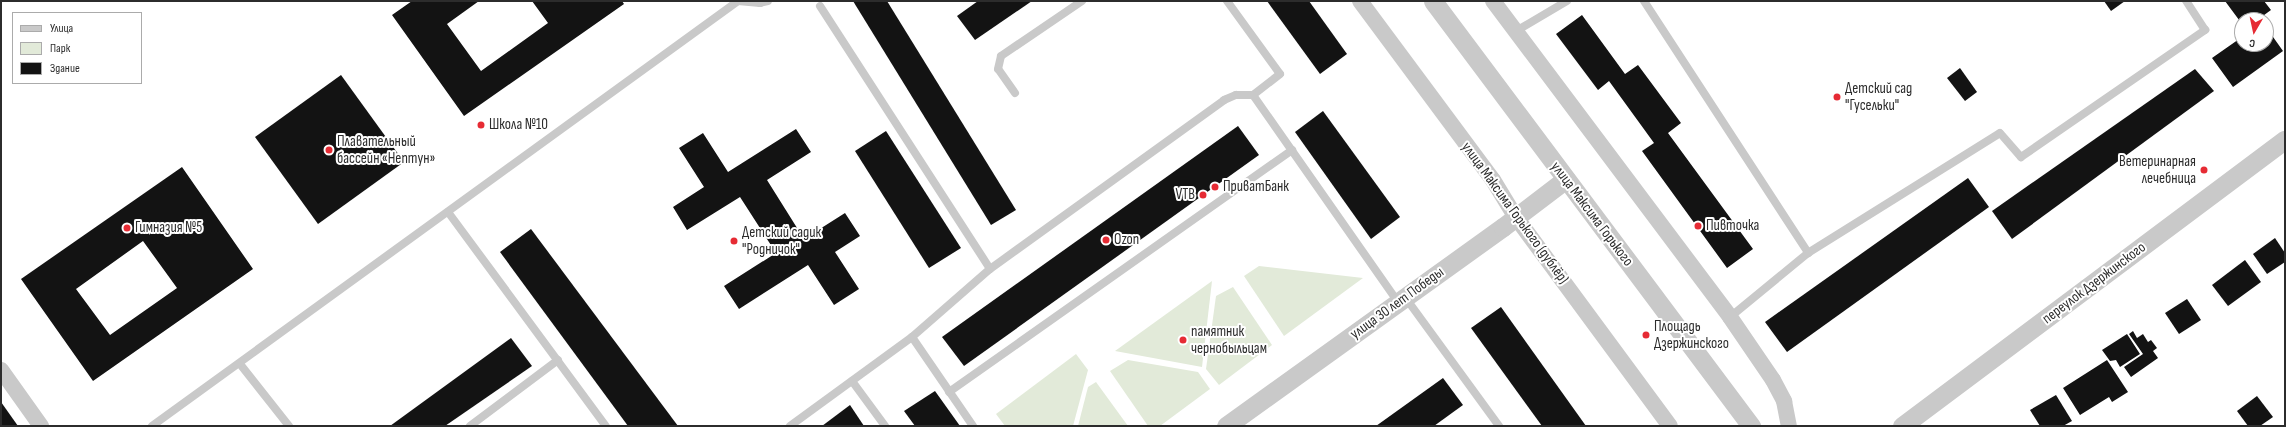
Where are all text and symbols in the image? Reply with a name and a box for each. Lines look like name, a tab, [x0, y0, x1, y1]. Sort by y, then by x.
legend	[12, 12, 142, 84]
north arrow	[2234, 12, 2274, 52]
text: Улица	[50, 21, 73, 36]
text: С	[2248, 36, 2256, 50]
text: Парк	[50, 41, 70, 56]
text: Здание	[50, 61, 80, 76]
place label: Детский сад "Гусельки"	[1845, 79, 1912, 114]
marker: Детский сад "Гусельки"	[1832, 92, 1842, 102]
place label: Школа №10	[489, 116, 548, 134]
marker: Школа №10	[476, 120, 486, 130]
place label: Плавательный бассейн «Нептун»	[337, 132, 435, 167]
street label: улица Максима Горького (дублёр)	[1458, 139, 1572, 287]
marker: Плавательный бассейн «Нептун»	[324, 145, 334, 155]
place label: Ветеринарная лечебница	[2119, 152, 2196, 187]
street label: улица Максима Горького	[1547, 158, 1637, 270]
marker: Ветеринарная лечебница	[2199, 165, 2209, 175]
place label: ПриватБанк	[1223, 178, 1289, 196]
marker: ПриватБанк	[1210, 182, 1220, 192]
place label: VTB	[1175, 186, 1195, 204]
marker: VTB	[1198, 190, 1208, 200]
place label: Пивточка	[1706, 217, 1759, 235]
place label: Гимназия №5	[135, 219, 202, 237]
marker: Пивточка	[1693, 221, 1703, 231]
marker: Гимназия №5	[122, 223, 132, 233]
place label: Детский садик "Родничок"	[742, 223, 821, 258]
place label: Ozon	[1114, 231, 1139, 249]
marker: Ozon	[1101, 235, 1111, 245]
marker: Детский садик "Родничок"	[729, 236, 739, 246]
street label: переулок Дзержинского	[2039, 238, 2149, 328]
street label: улица 30 лет Победы	[1347, 263, 1447, 343]
place label: Площадь Дзержинского	[1654, 317, 1729, 352]
place label: памятник чернобыльцам	[1191, 322, 1267, 357]
marker: Площадь Дзержинского	[1641, 330, 1651, 340]
marker: памятник чернобыльцам	[1178, 335, 1188, 345]

